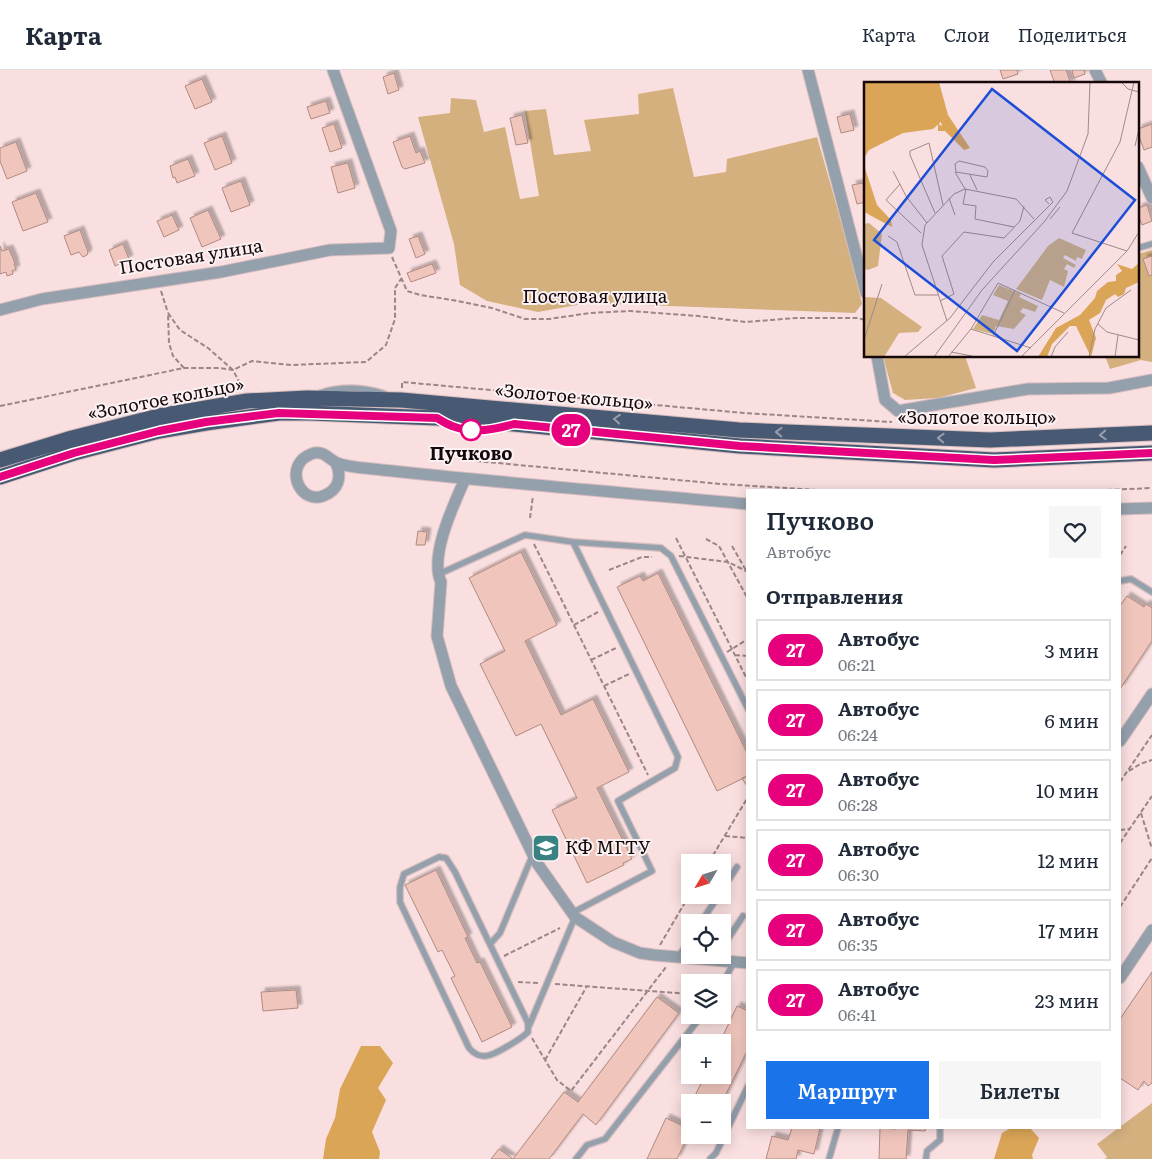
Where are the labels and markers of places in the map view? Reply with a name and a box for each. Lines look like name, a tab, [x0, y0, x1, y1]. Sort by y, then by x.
marker: Пучково	[460, 419, 482, 441]
place label: Пучково	[430, 439, 512, 466]
school or university icon: КФ МГТУ	[531, 833, 561, 863]
place label: КФ МГТУ	[565, 833, 651, 860]

